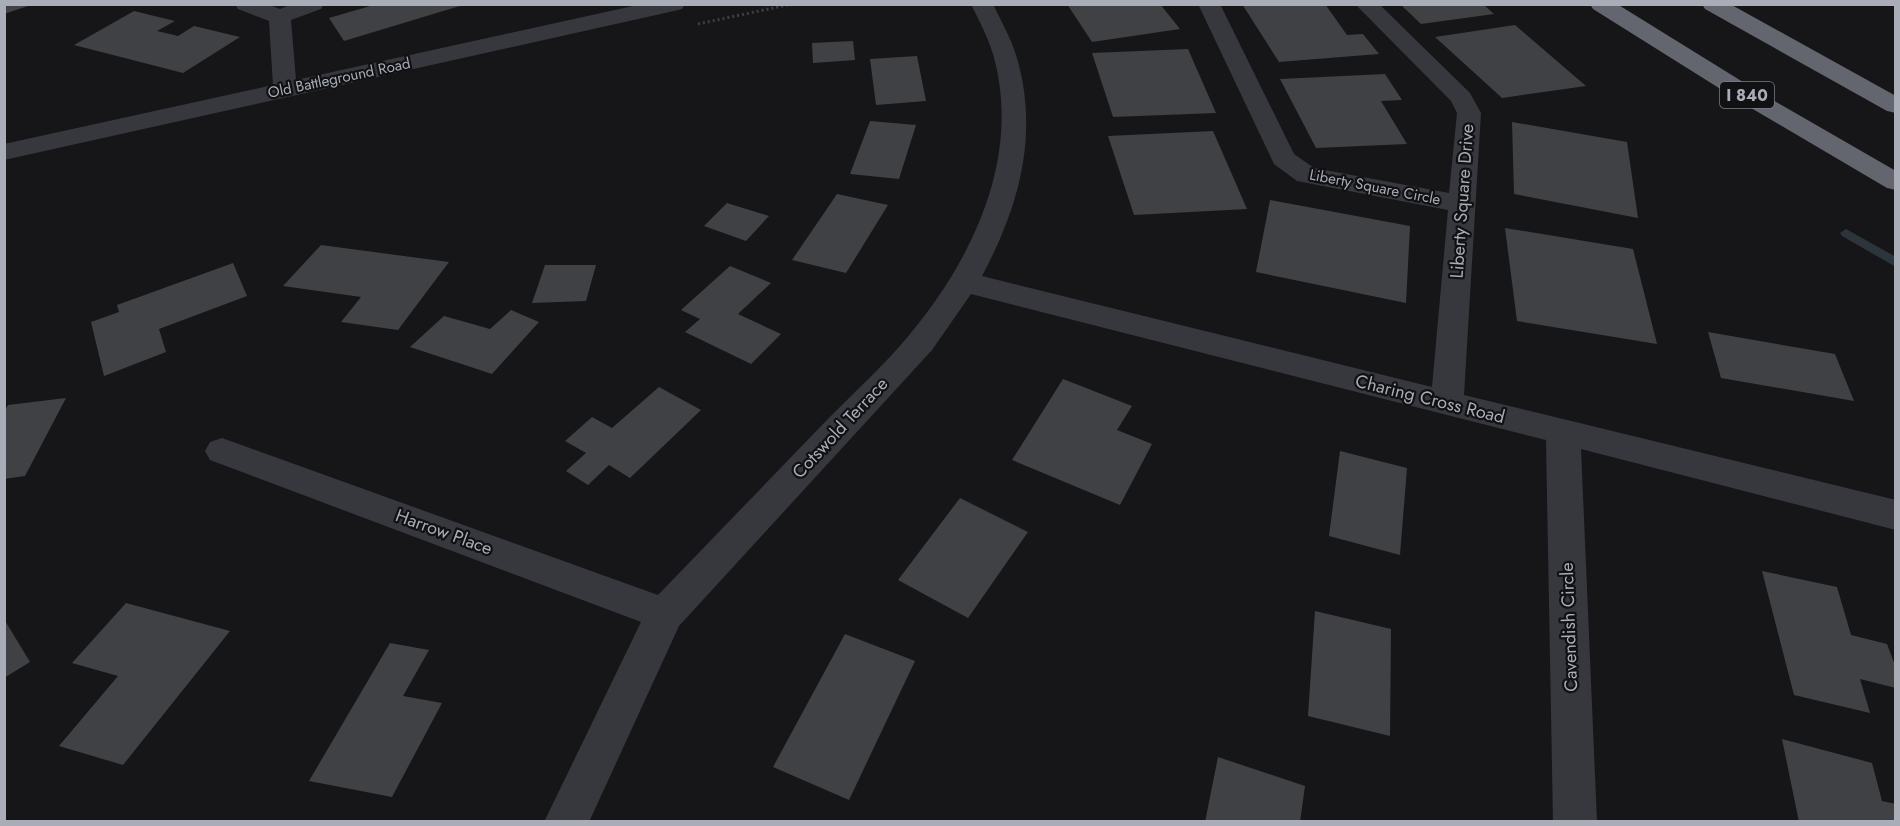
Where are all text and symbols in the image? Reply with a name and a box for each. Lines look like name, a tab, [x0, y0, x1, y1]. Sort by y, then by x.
street label: Old Battleground Road	[266, 52, 412, 104]
road number: I 840	[1720, 82, 1774, 108]
street label: Liberty Square Drive	[1444, 123, 1480, 279]
street label: Liberty Square Circle	[1308, 163, 1443, 211]
street label: Charing Cross Road	[1353, 368, 1507, 430]
street label: Cotswold Terrace	[786, 372, 894, 484]
street label: Harrow Place	[392, 502, 496, 562]
street label: Cavendish Circle	[1554, 562, 1584, 692]

